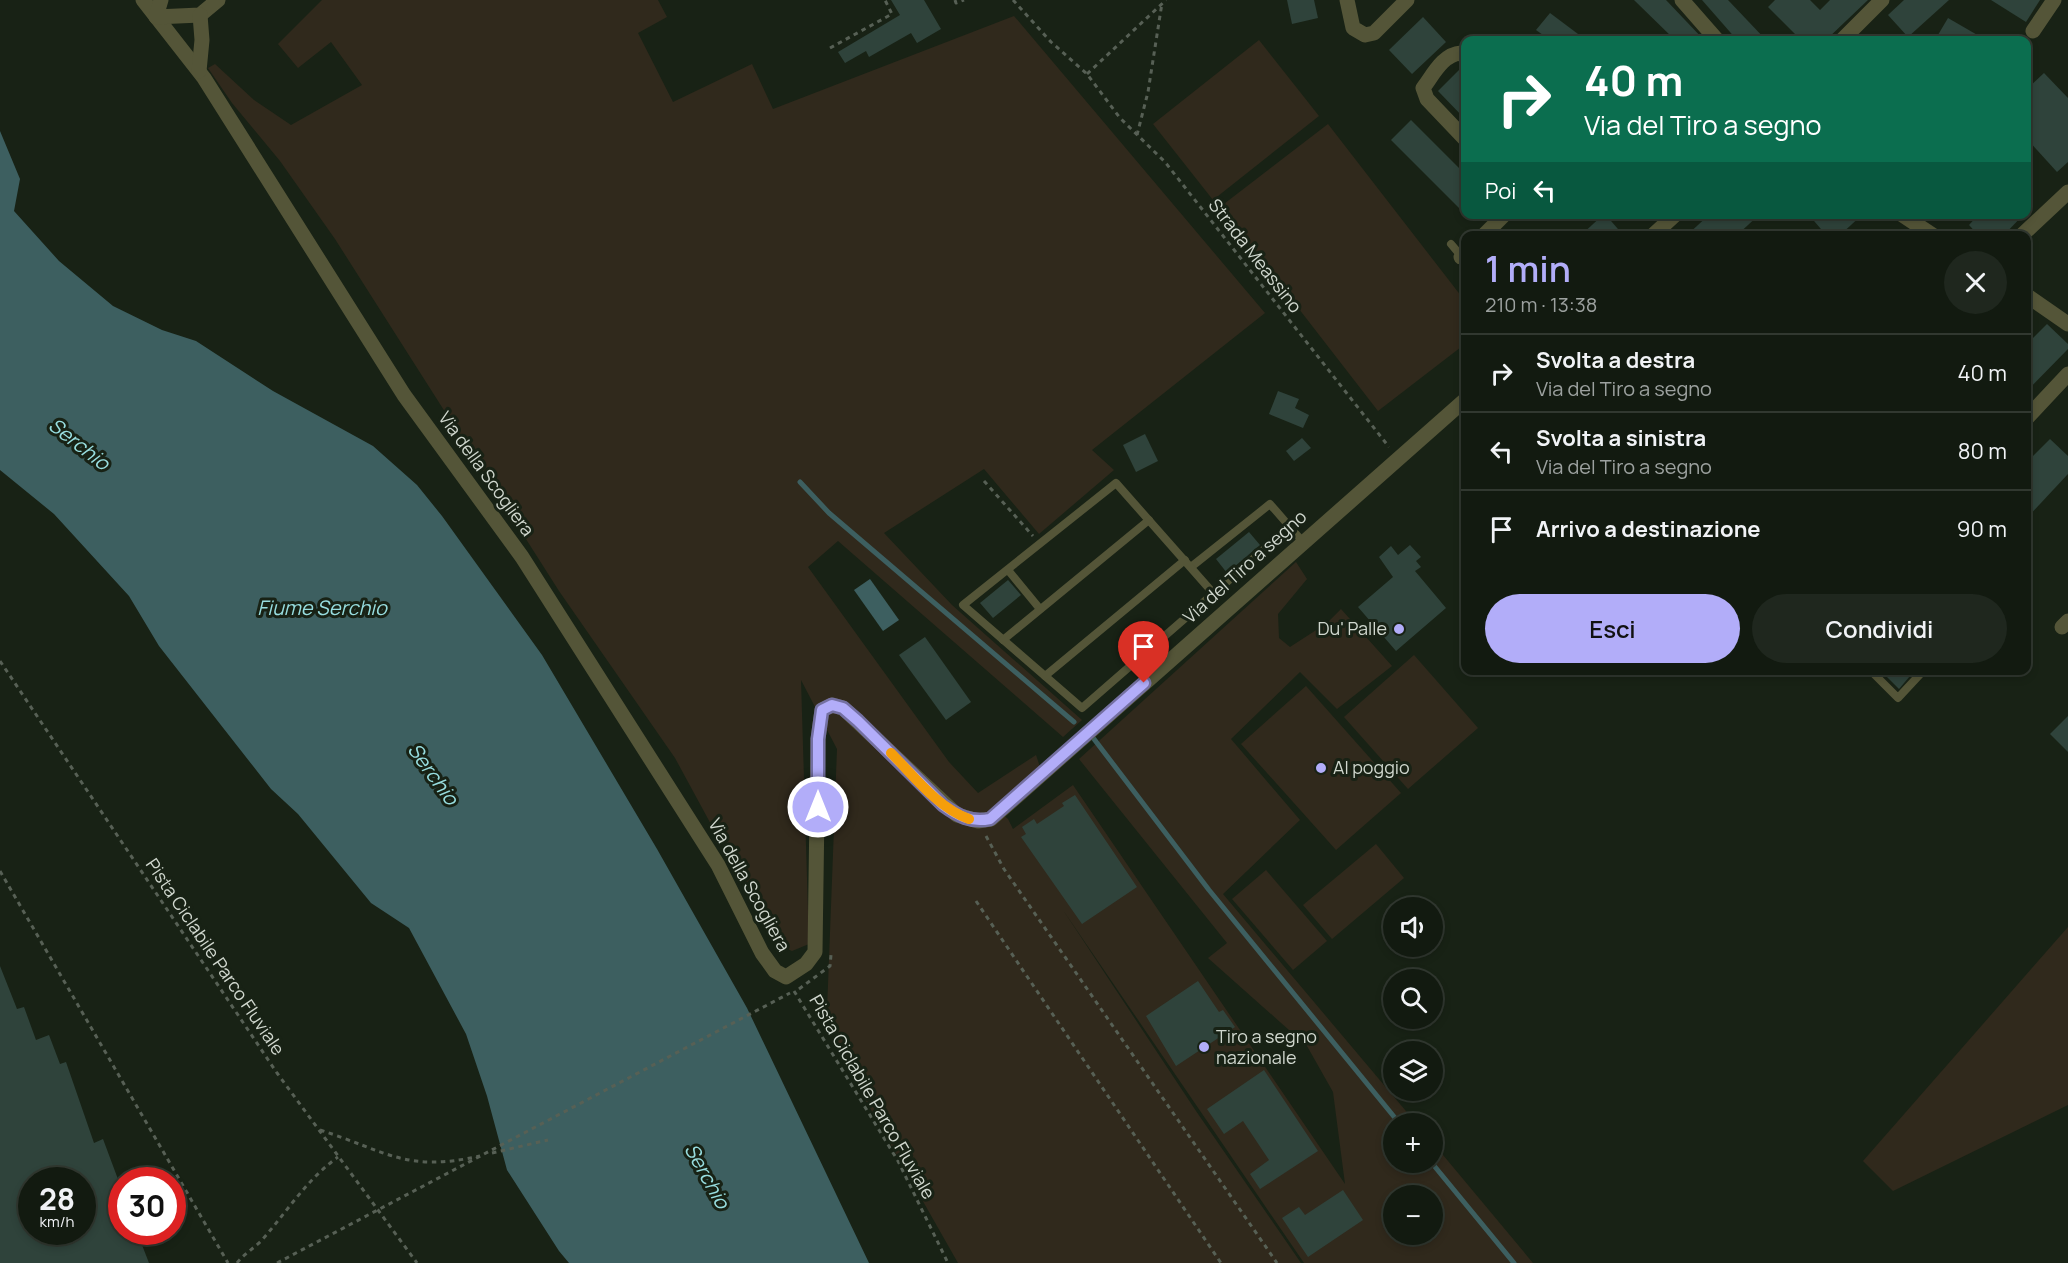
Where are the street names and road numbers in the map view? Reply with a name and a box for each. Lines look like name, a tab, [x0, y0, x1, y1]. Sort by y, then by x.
street label: Strada Meassino	[1204, 193, 1308, 317]
street label: Via della Scogliera	[433, 406, 540, 541]
street label: Via del Tiro a segno	[1177, 504, 1311, 628]
street label: Via della Scogliera	[703, 814, 796, 955]
street label: Pista Ciclabile Parco Fluviale	[141, 853, 291, 1059]
street label: Pista Ciclabile Parco Fluviale	[804, 990, 941, 1203]

